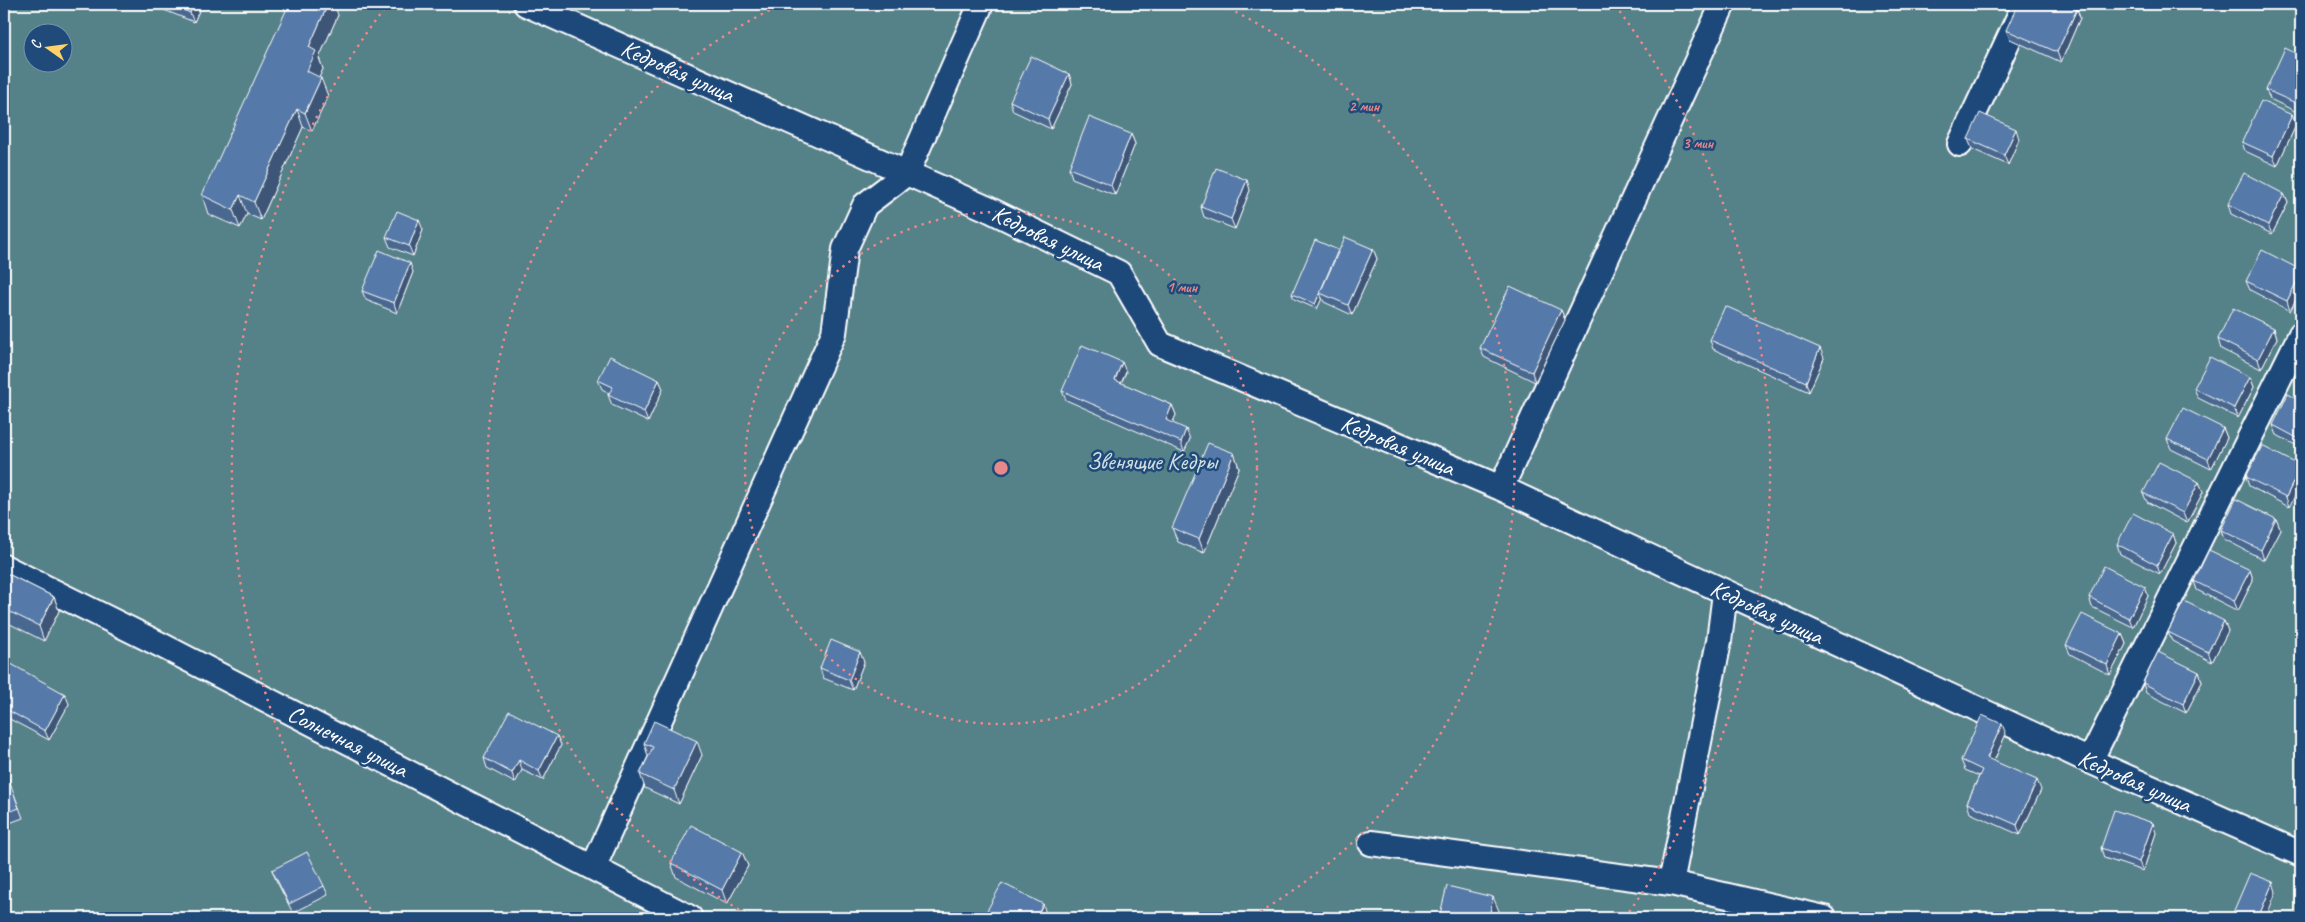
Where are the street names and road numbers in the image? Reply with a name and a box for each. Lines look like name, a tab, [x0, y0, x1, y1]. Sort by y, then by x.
street label: Кедровая улица	[617, 33, 741, 110]
street label: Кедровая улица	[987, 198, 1110, 279]
street label: Кедровая улица	[1337, 408, 1461, 483]
street label: Кедровая улица	[1706, 573, 1829, 652]
street label: Солнечная улица	[283, 698, 414, 785]
street label: Кедровая улица	[2074, 743, 2198, 820]

